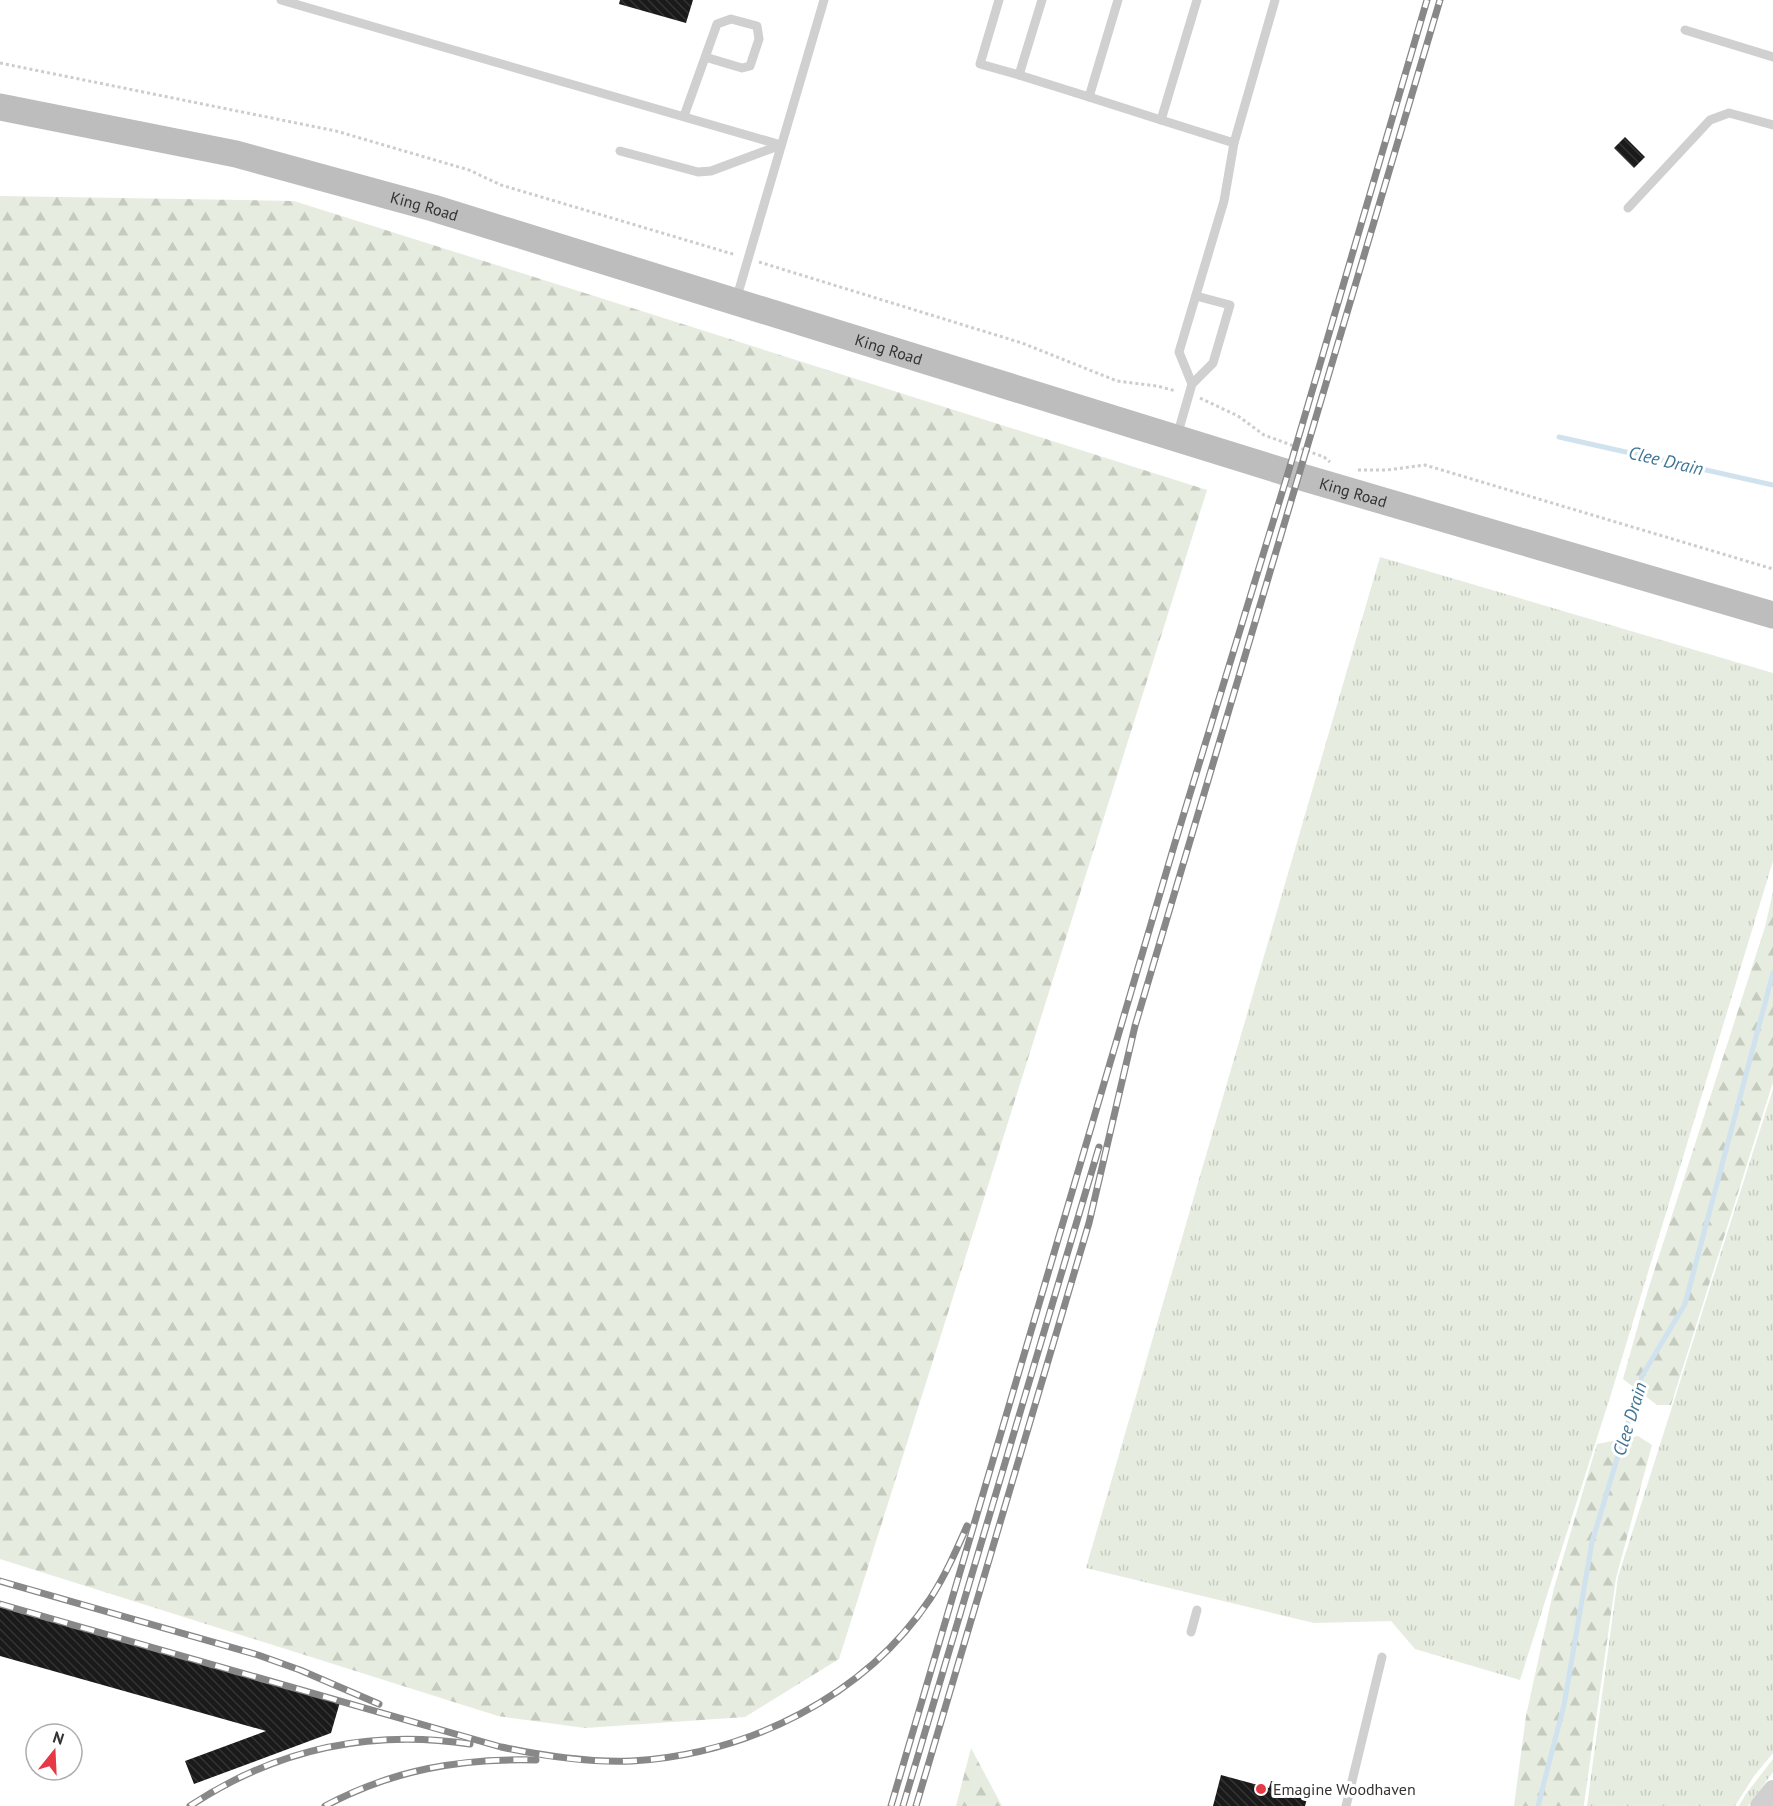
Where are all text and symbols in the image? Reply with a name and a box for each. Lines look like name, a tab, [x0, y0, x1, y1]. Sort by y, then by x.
street label: King Road	[388, 187, 461, 225]
street label: King Road	[853, 329, 925, 369]
water label: Clee Drain	[1626, 441, 1706, 480]
street label: King Road	[1317, 473, 1389, 512]
water label: Clee Drain	[1607, 1379, 1652, 1459]
north arrow	[24, 1722, 84, 1782]
text: N	[51, 1727, 67, 1749]
place label: Emagine Woodhaven	[1273, 1779, 1416, 1799]
marker: Emagine Woodhaven	[1254, 1782, 1268, 1796]

